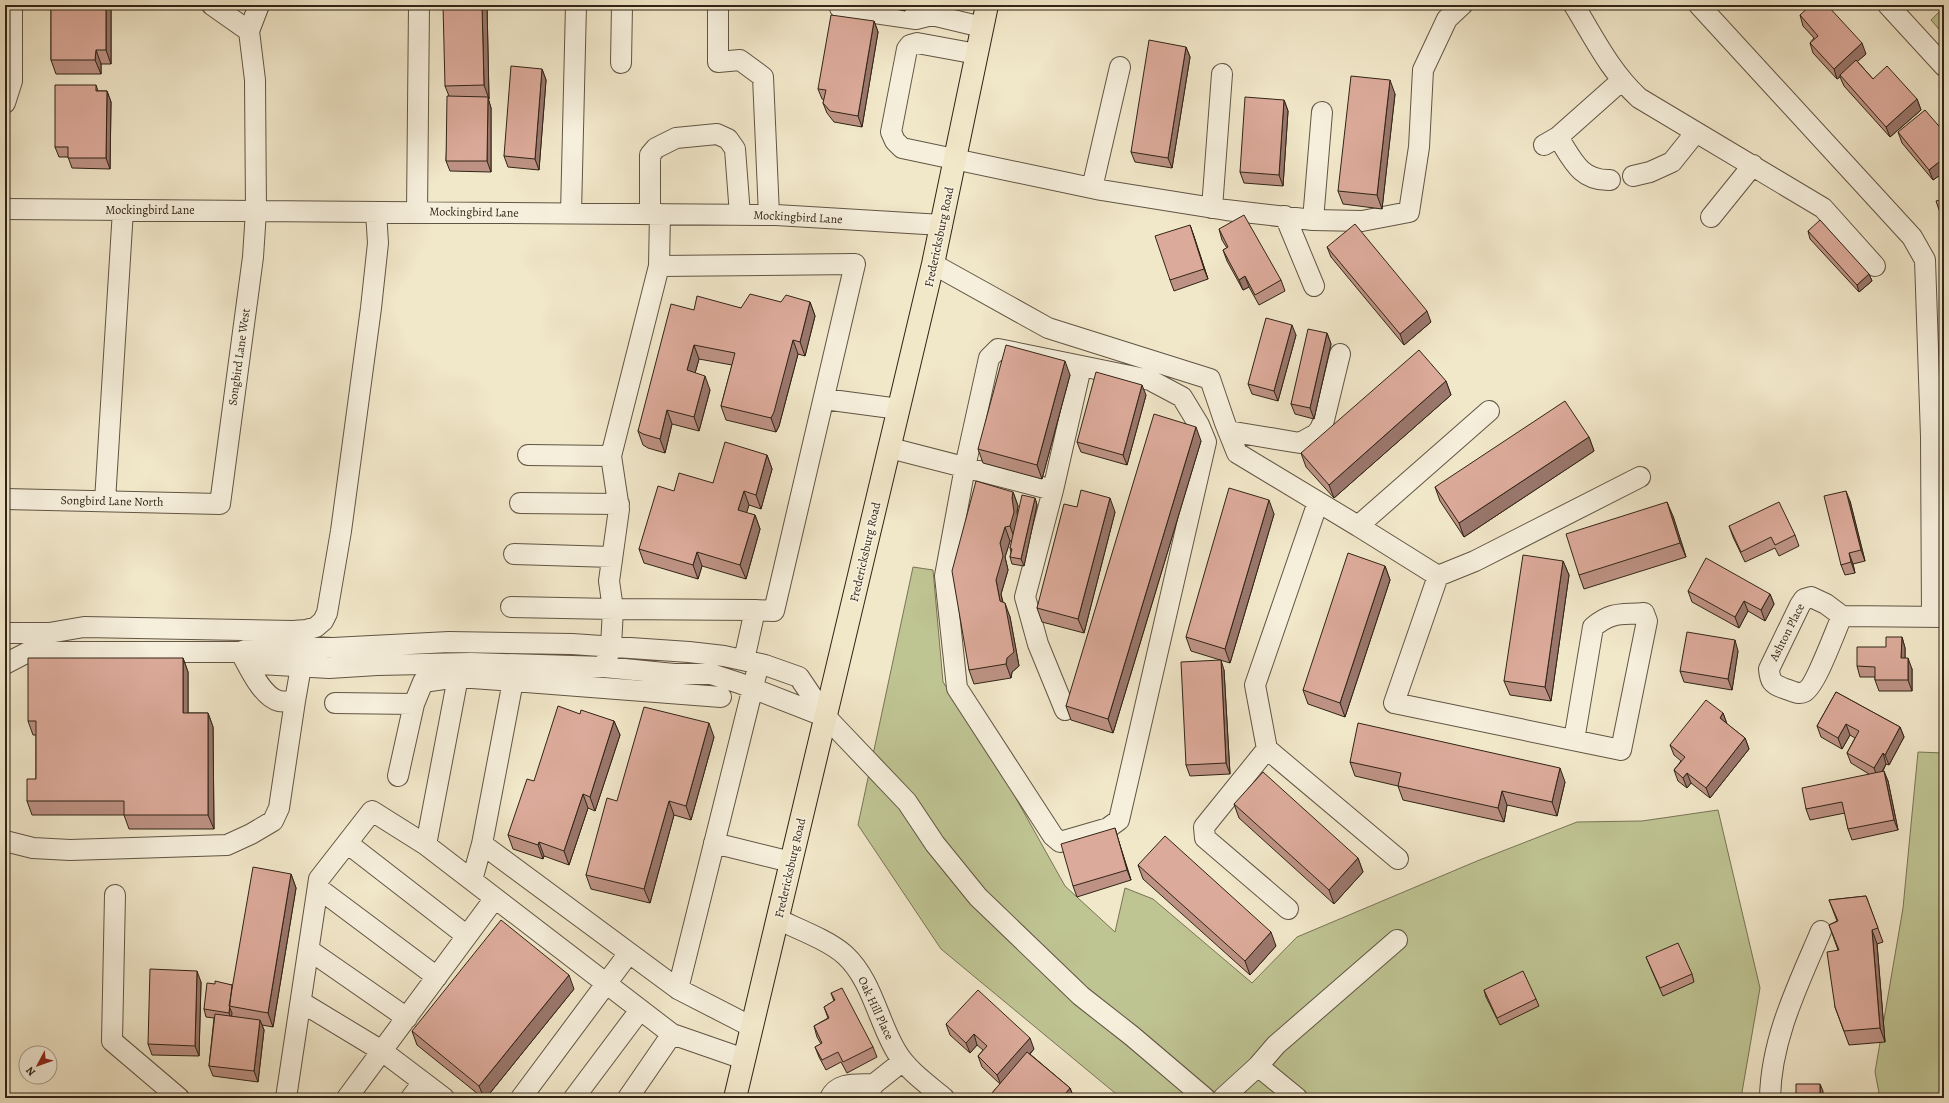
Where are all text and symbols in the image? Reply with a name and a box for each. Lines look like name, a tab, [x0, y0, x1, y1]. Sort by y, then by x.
street label: Fredericksburg Road	[921, 185, 958, 289]
street label: Mockingbird Lane	[105, 202, 195, 218]
street label: Mockingbird Lane	[429, 203, 519, 221]
street label: Mockingbird Lane	[753, 207, 843, 227]
street label: Songbird Lane West	[224, 307, 254, 407]
street label: Songbird Lane North	[60, 492, 164, 510]
street label: Fredericksburg Road	[846, 500, 884, 603]
street label: Ashton Place	[1765, 601, 1808, 664]
street label: Fredericksburg Road	[771, 816, 809, 919]
street label: Oak Hill Place	[854, 974, 898, 1042]
north arrow	[18, 1045, 58, 1085]
text: N	[23, 1063, 39, 1079]

